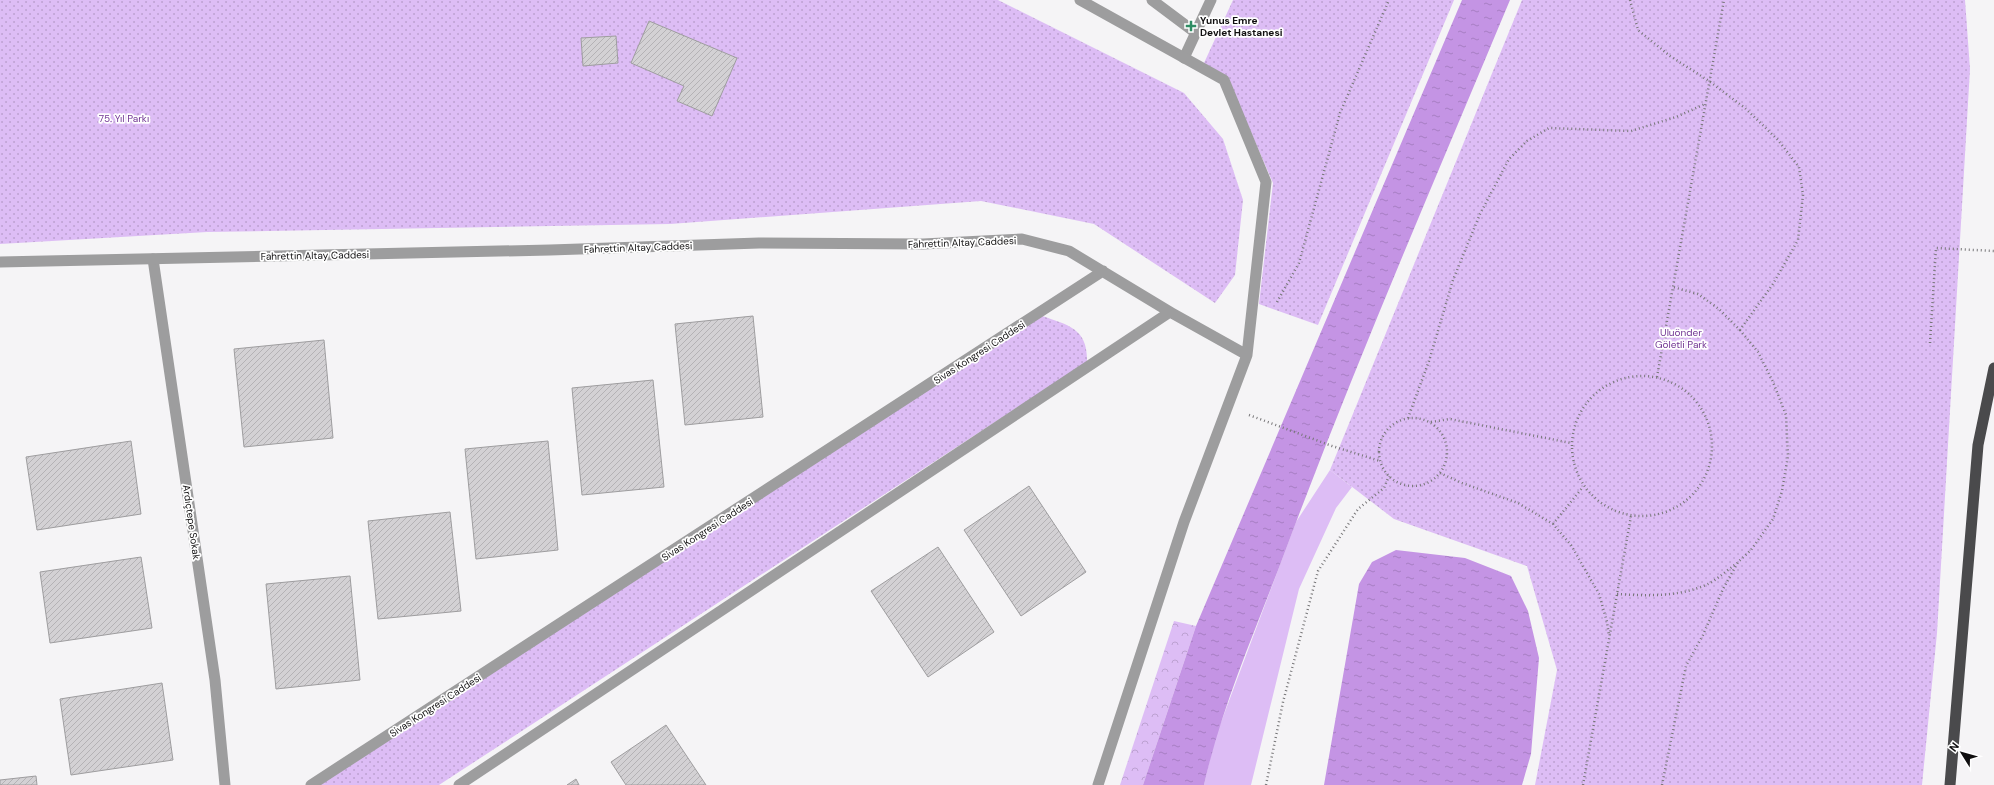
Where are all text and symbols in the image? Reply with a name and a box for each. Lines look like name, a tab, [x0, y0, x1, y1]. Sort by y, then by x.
place label: Yunus Emre Devlet Hastanesi	[1200, 14, 1283, 39]
marker: Yunus Emre Devlet Hastanesi	[1185, 20, 1197, 32]
park label: 75. Yıl Parkı	[99, 112, 149, 125]
street label: Fahrettin Altay Caddesi	[908, 234, 1016, 251]
street label: Fahrettin Altay Caddesi	[584, 239, 692, 256]
street label: Fahrettin Altay Caddesi	[261, 248, 369, 263]
street label: Sivas Kongresi Caddesi	[931, 318, 1028, 387]
park label: Uluönder Göletli Park	[1655, 326, 1707, 351]
street label: Ardıçtepe Sokak	[180, 484, 203, 560]
street label: Sivas Kongresi Caddesi	[659, 495, 756, 564]
street label: Sivas Kongresi Caddesi	[387, 671, 484, 740]
north arrow	[1942, 733, 1982, 773]
text: N	[1946, 740, 1962, 754]

